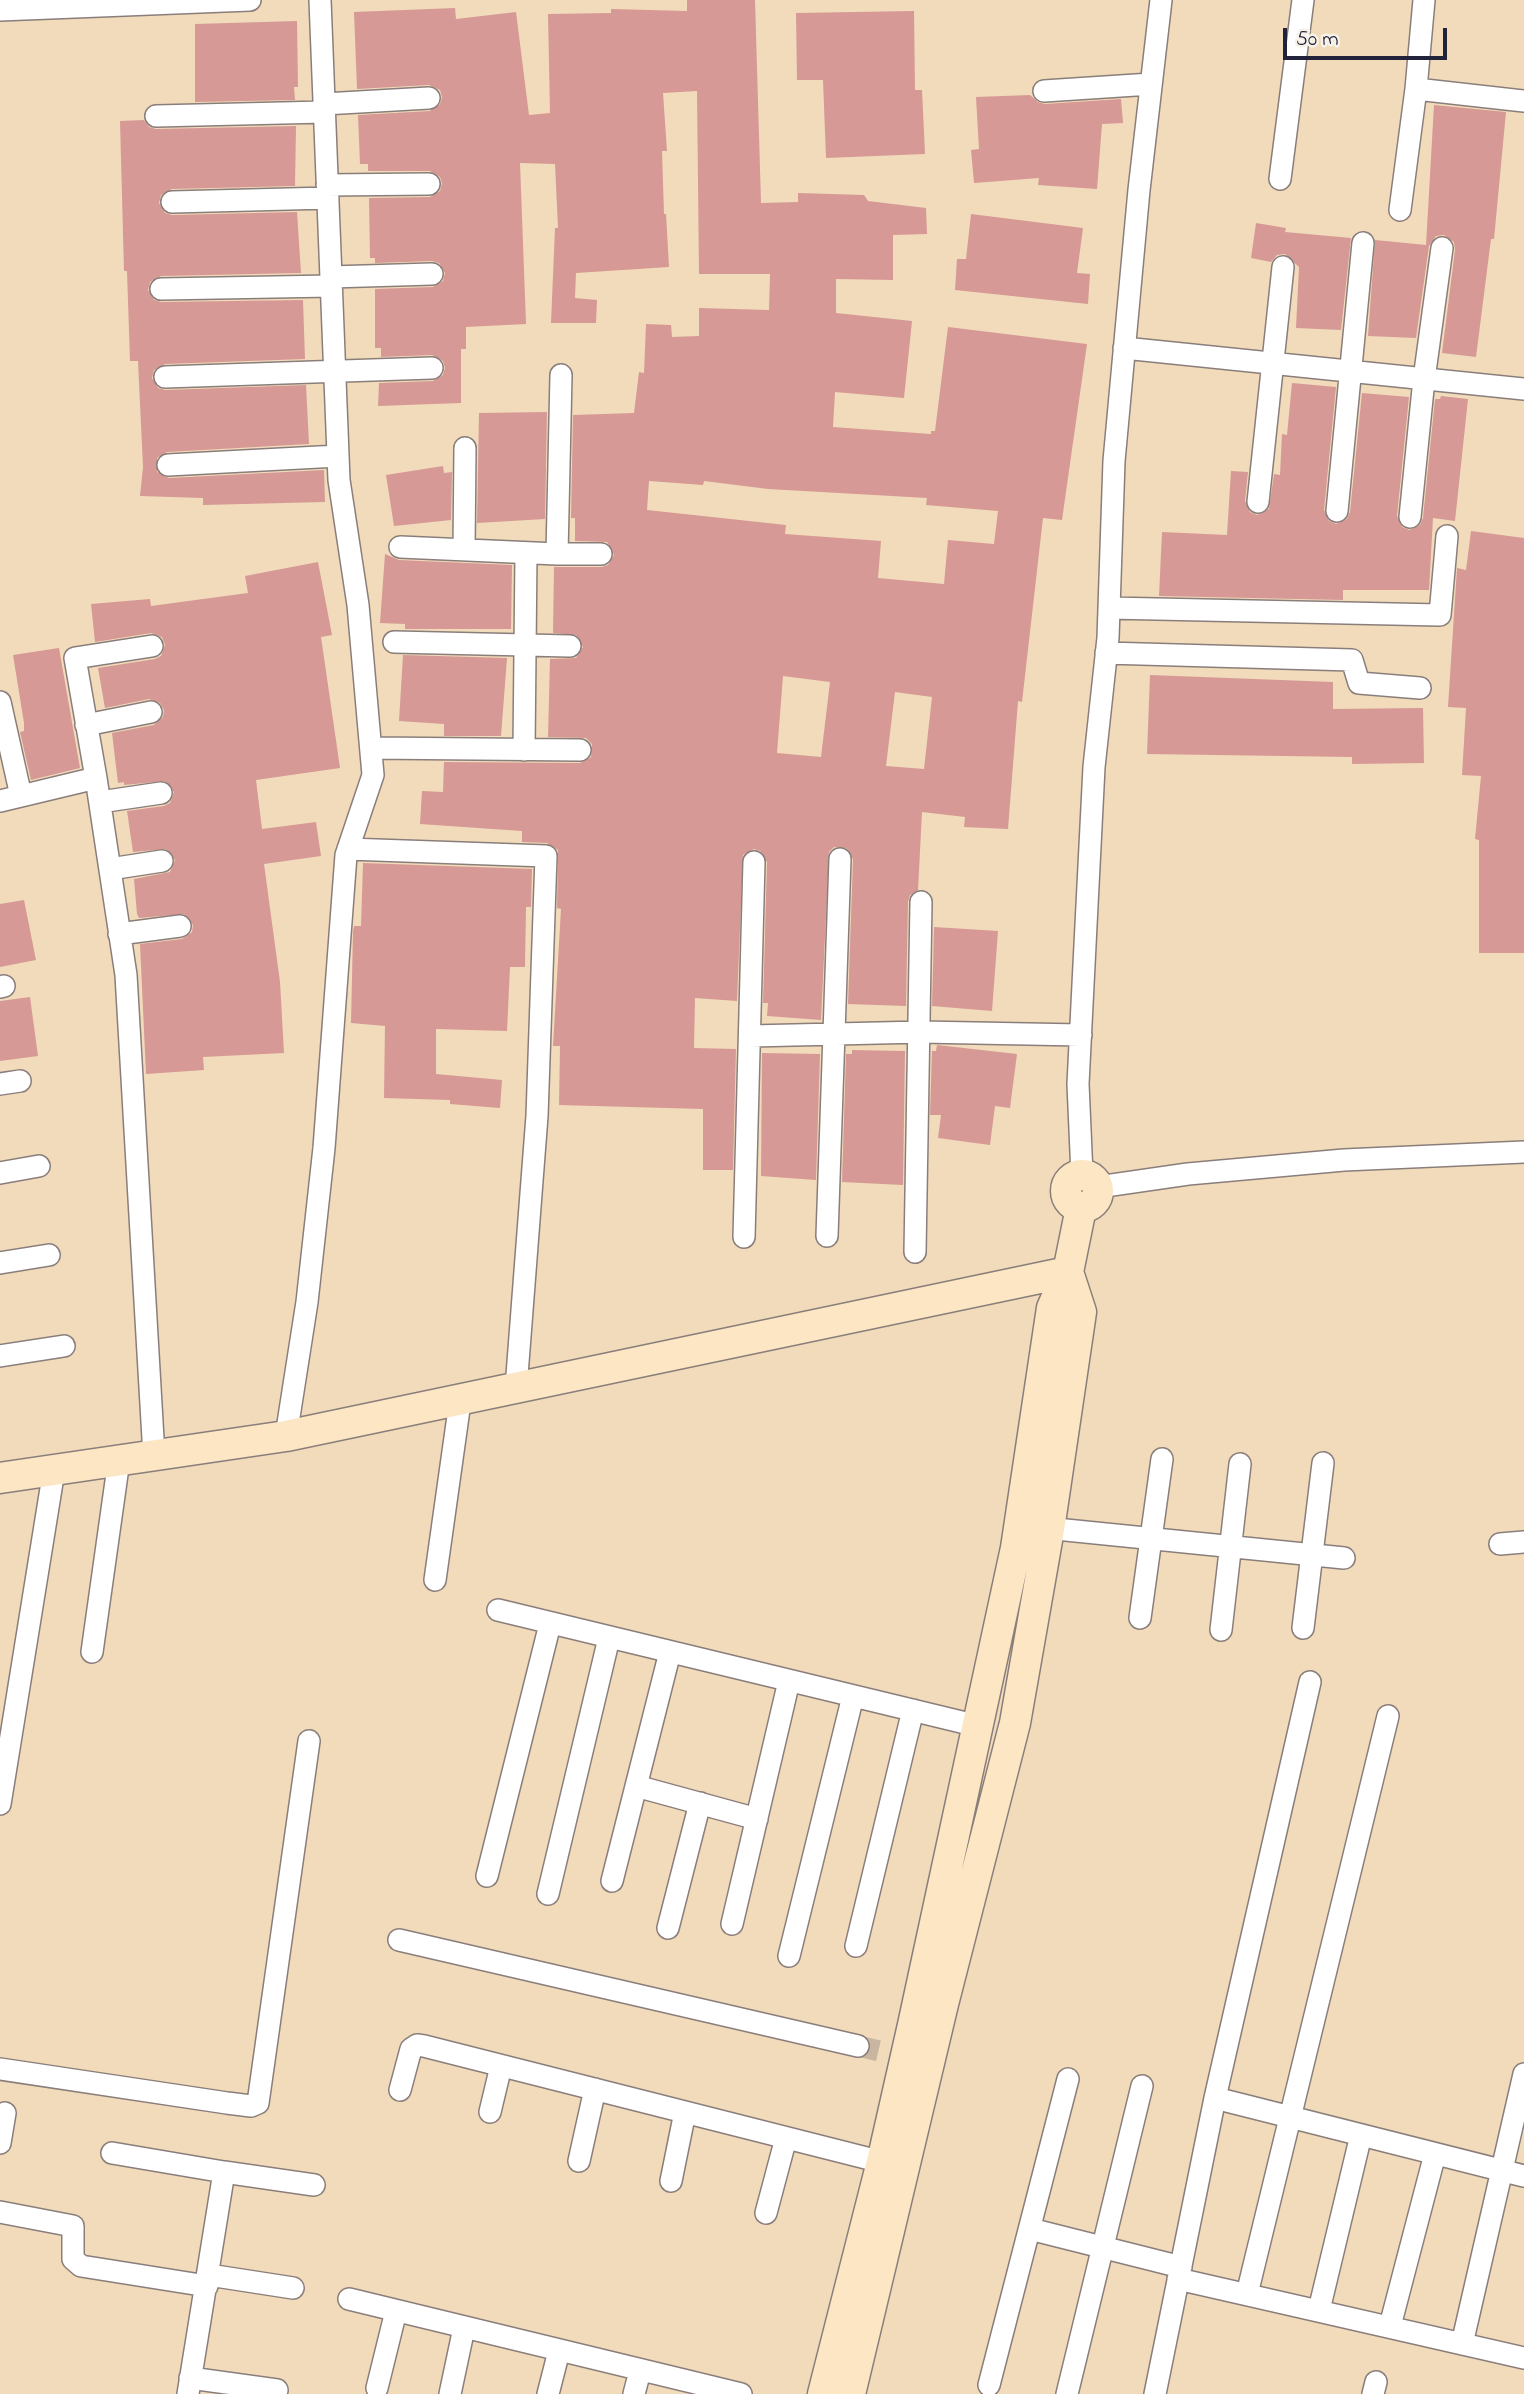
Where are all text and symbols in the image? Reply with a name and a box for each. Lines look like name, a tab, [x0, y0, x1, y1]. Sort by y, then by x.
scale bar	[1286, 14, 1450, 58]
text: 50 m	[1296, 25, 1339, 55]

